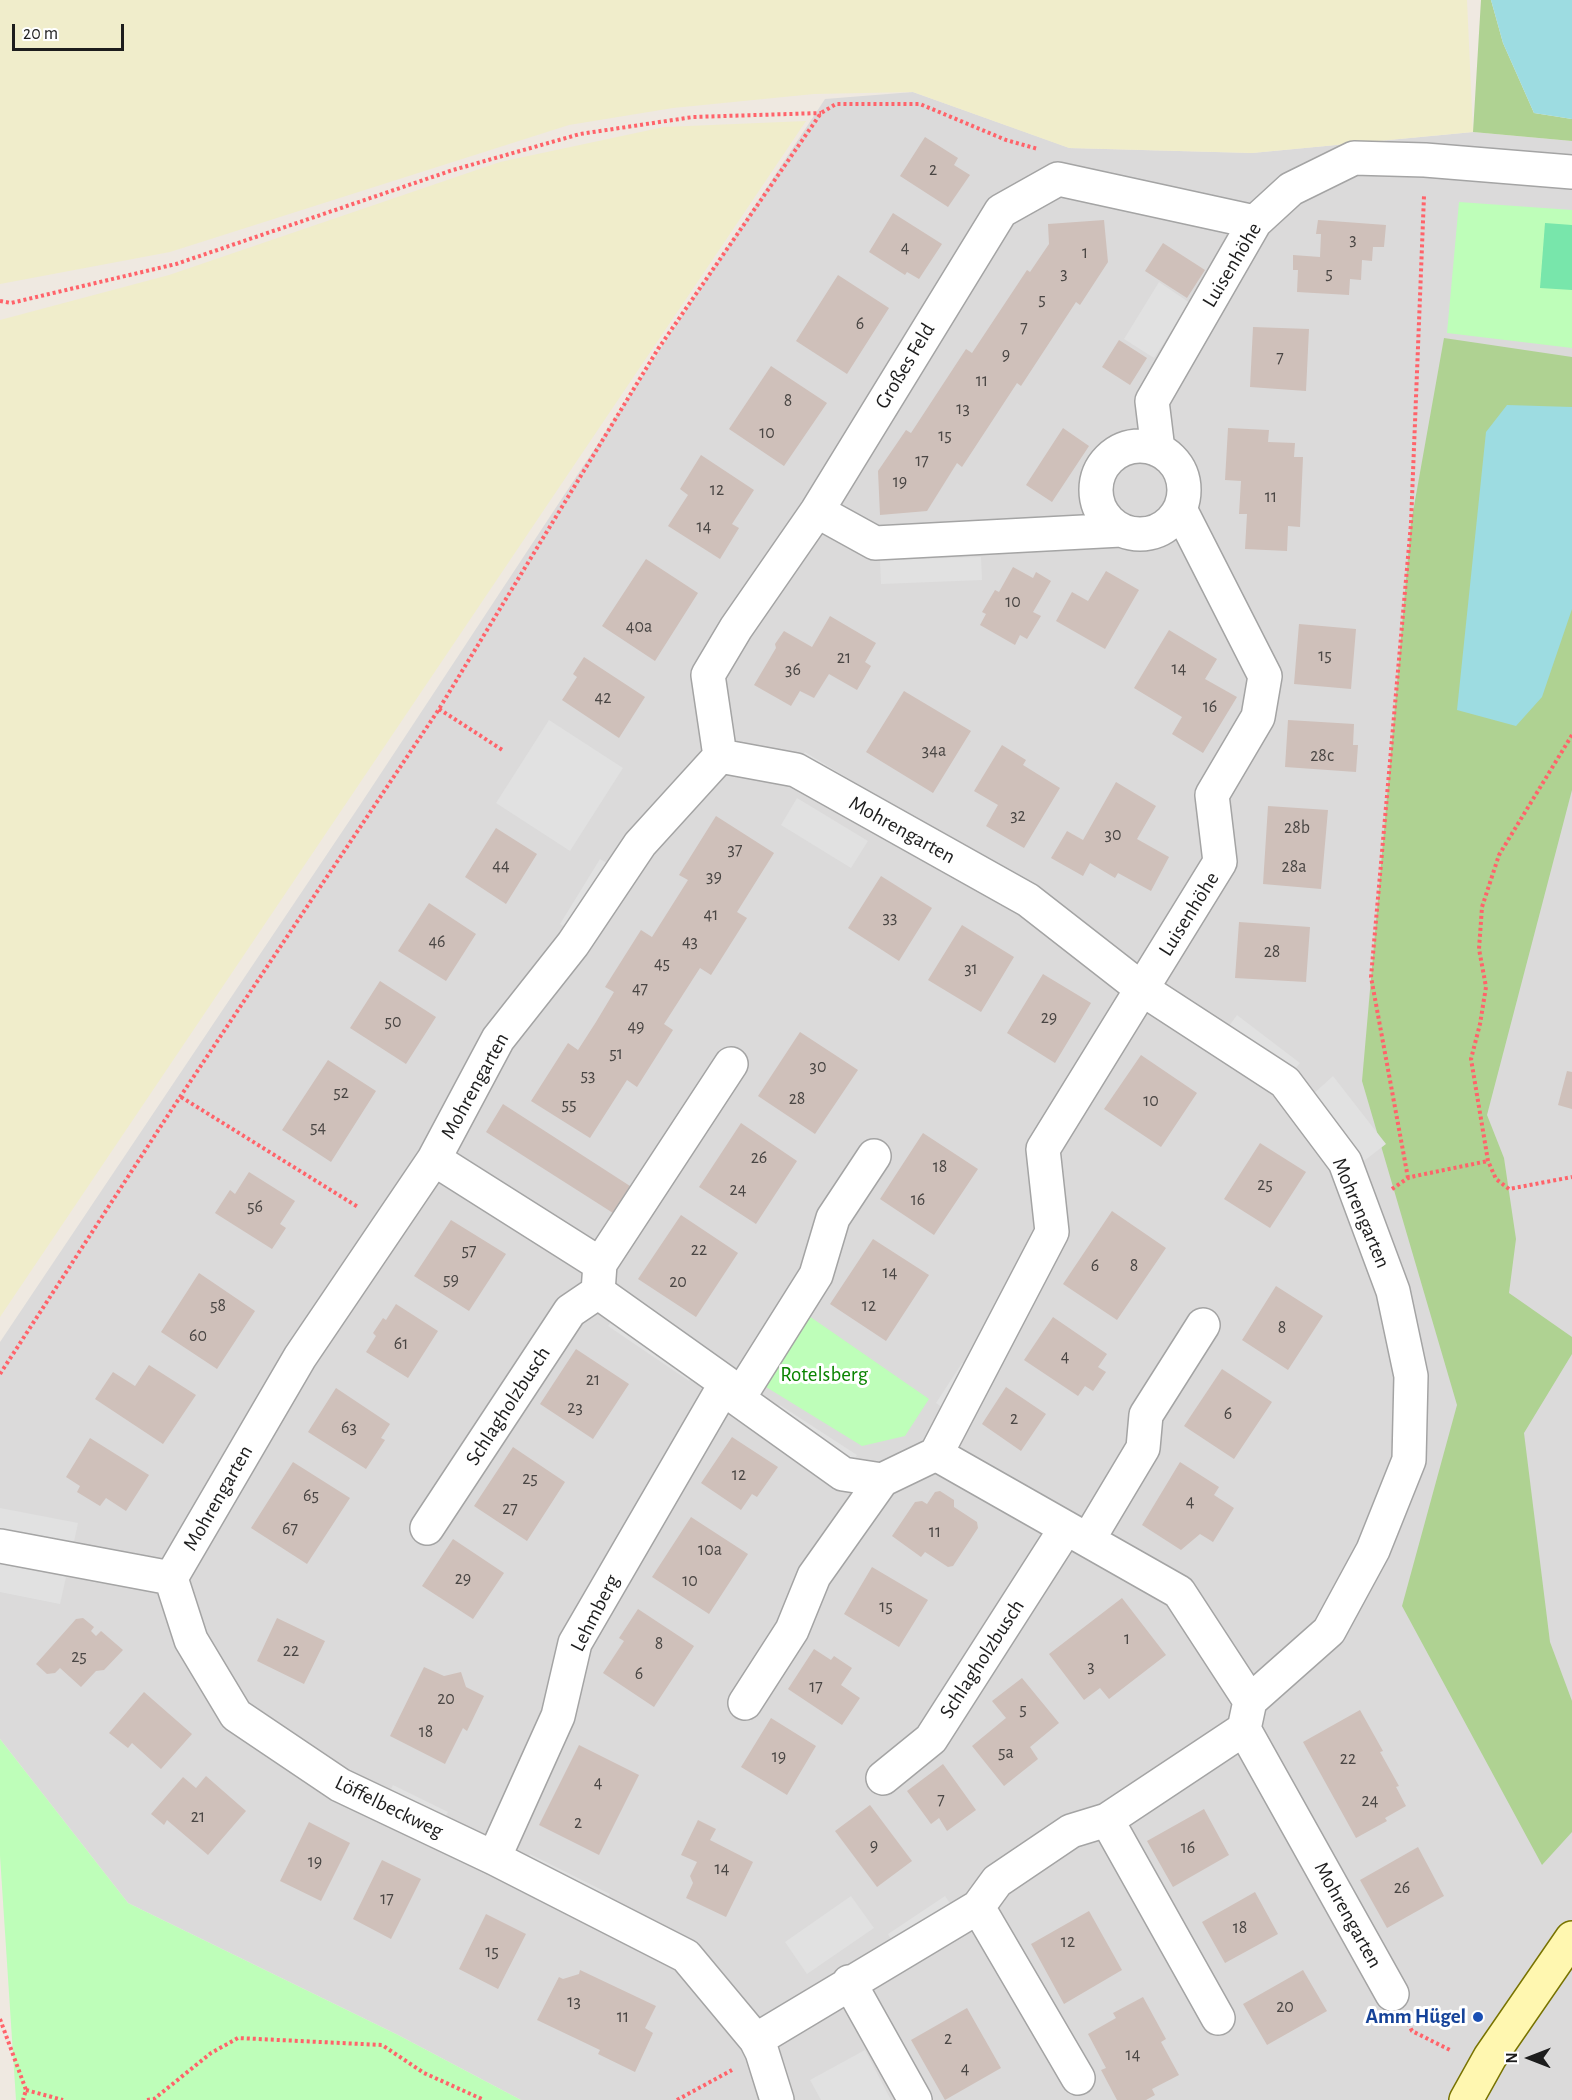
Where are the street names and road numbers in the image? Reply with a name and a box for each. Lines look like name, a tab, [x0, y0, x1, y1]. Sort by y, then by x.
street label: Luisenhöhe	[1197, 218, 1267, 312]
street label: Großes Feld	[870, 318, 940, 414]
street label: Mohrengarten	[844, 790, 960, 870]
street label: Luisenhöhe	[1153, 867, 1225, 961]
street label: Mohrengarten	[435, 1028, 515, 1144]
street label: Mohrengarten	[1326, 1154, 1396, 1272]
street label: Schlagholzbusch	[460, 1342, 556, 1470]
street label: Mohrengarten	[178, 1441, 258, 1555]
street label: Lehmberg	[565, 1570, 625, 1656]
street label: Schlagholzbusch	[934, 1595, 1030, 1723]
street label: Löffelbeckweg	[331, 1770, 447, 1844]
street label: Mohrengarten	[1308, 1857, 1388, 1973]

